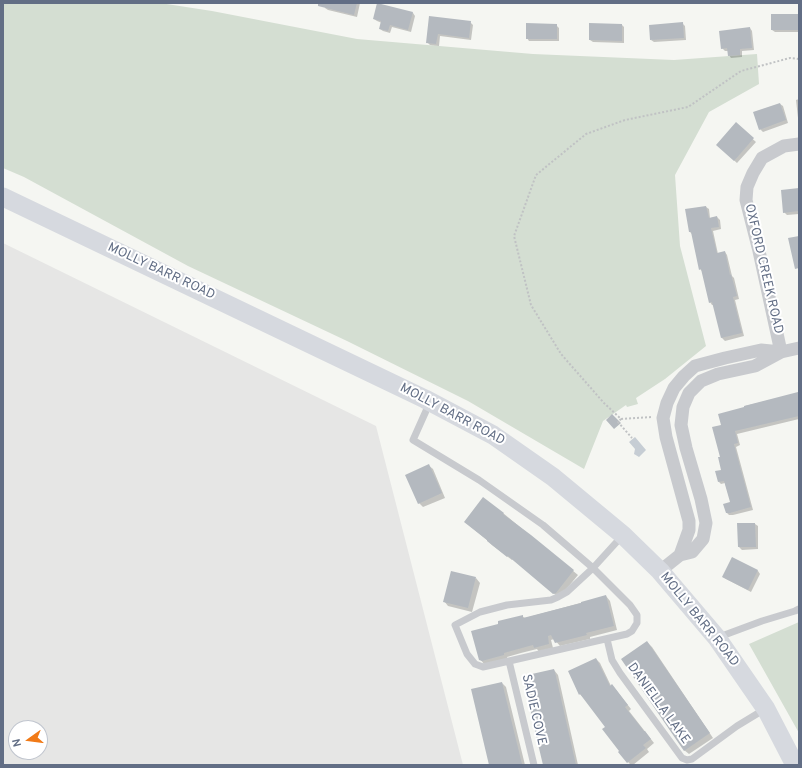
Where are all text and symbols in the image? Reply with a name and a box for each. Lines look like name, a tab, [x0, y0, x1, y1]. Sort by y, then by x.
street label: OXFORD CREEK ROAD	[740, 202, 786, 336]
street label: MOLLY BARR ROAD	[105, 240, 217, 304]
street label: MOLLY BARR ROAD	[397, 381, 507, 449]
street label: MOLLY BARR ROAD	[656, 570, 742, 670]
street label: DANIELLA LAKE	[623, 660, 693, 748]
street label: SADIE COVE	[517, 673, 549, 747]
north arrow	[8, 720, 48, 760]
text: N	[10, 737, 25, 748]

